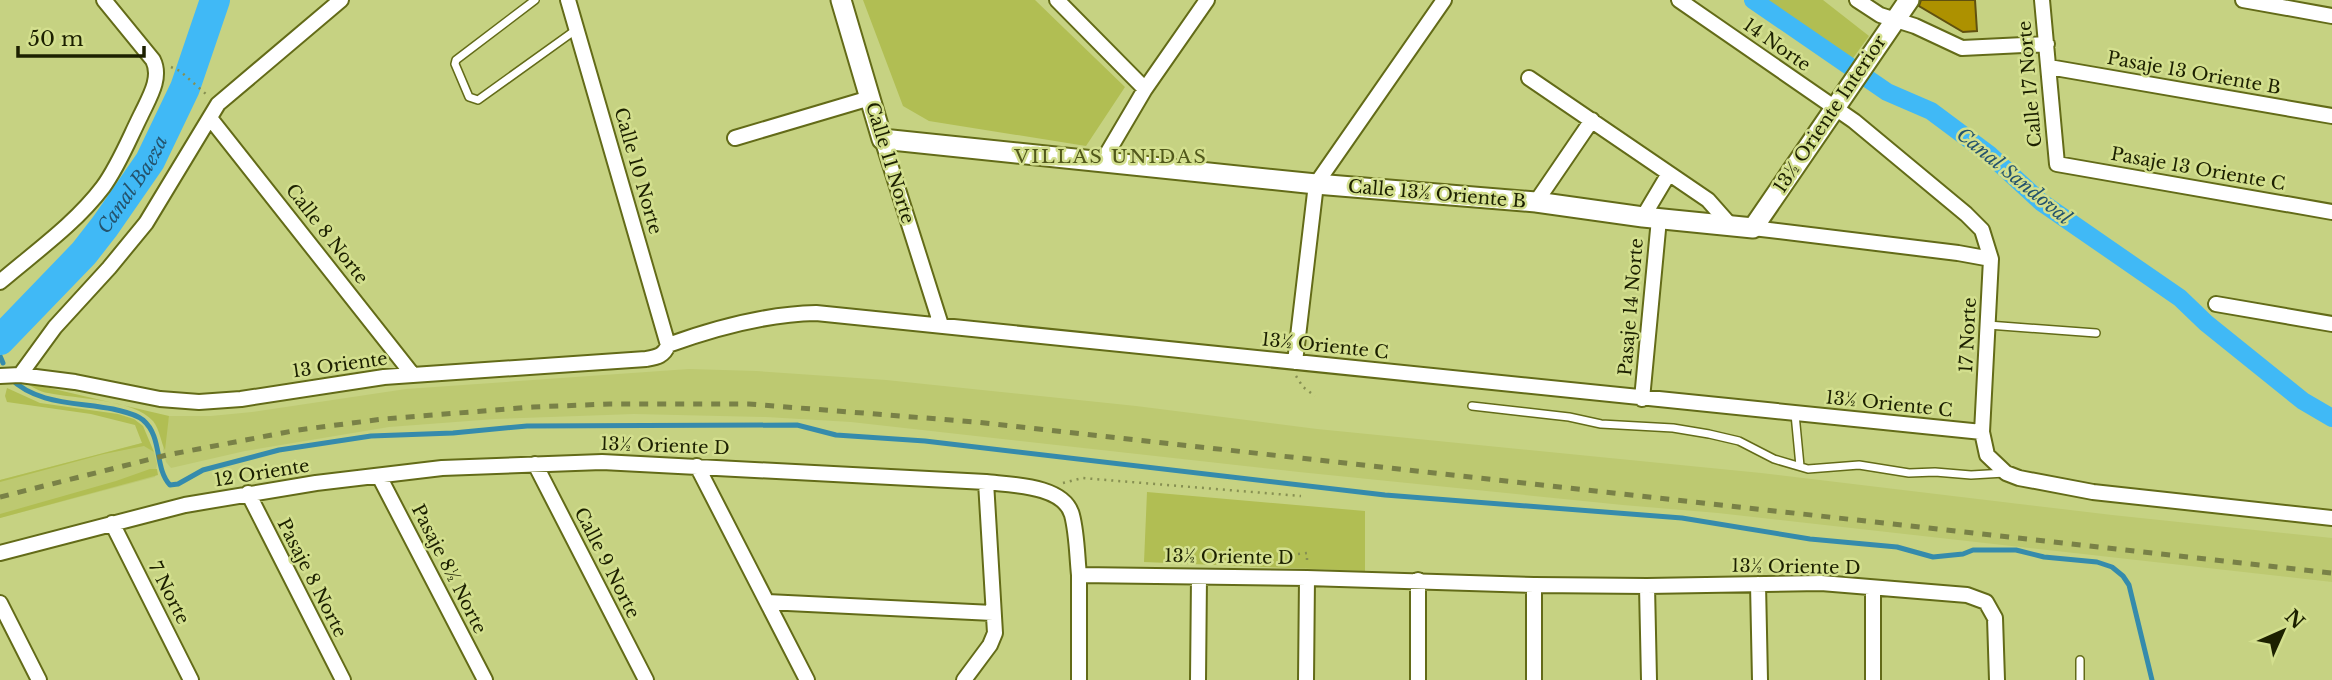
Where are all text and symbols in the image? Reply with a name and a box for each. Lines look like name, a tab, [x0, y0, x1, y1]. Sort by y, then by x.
scale bar	[18, 14, 144, 58]
street label: 14 Norte	[1739, 14, 1815, 76]
street label: Calle 17 Norte	[2014, 20, 2046, 148]
text: 50 m	[28, 26, 84, 52]
street label: 13½ Oriente Interior	[1769, 31, 1891, 197]
street label: Pasaje 13 Oriente B	[2105, 47, 2283, 99]
street label: Calle 11 Norte	[861, 100, 919, 226]
street label: Calle 10 Norte	[609, 105, 667, 237]
water label: Canal Sandoval	[1952, 123, 2076, 229]
water label: Canal Baeza	[92, 132, 172, 238]
street label: Pasaje 13 Oriente C	[2109, 143, 2287, 195]
district label: VILLAS UNIDAS	[1013, 145, 1208, 168]
street label: Calle 13½ Oriente B	[1347, 175, 1527, 213]
street label: Calle 8 Norte	[281, 180, 373, 288]
street label: Pasaje 14 Norte	[1614, 237, 1648, 377]
street label: 17 Norte	[1955, 297, 1981, 373]
street label: 13½ Oriente C	[1260, 328, 1390, 364]
street label: 13 Oriente	[291, 347, 389, 383]
street label: 13½ Oriente C	[1824, 386, 1954, 422]
street label: 13½ Oriente D	[600, 433, 730, 459]
street label: 12 Oriente	[213, 455, 311, 491]
street label: Pasaje 8½ Norte	[407, 500, 491, 638]
street label: Calle 9 Norte	[570, 504, 644, 622]
street label: Pasaje 8 Norte	[273, 515, 351, 641]
street label: 13½ Oriente D	[1164, 545, 1294, 569]
street label: 13½ Oriente D	[1731, 555, 1861, 579]
street label: 7 Norte	[144, 558, 194, 628]
north arrow	[2248, 596, 2318, 666]
text: N	[2280, 605, 2309, 634]

